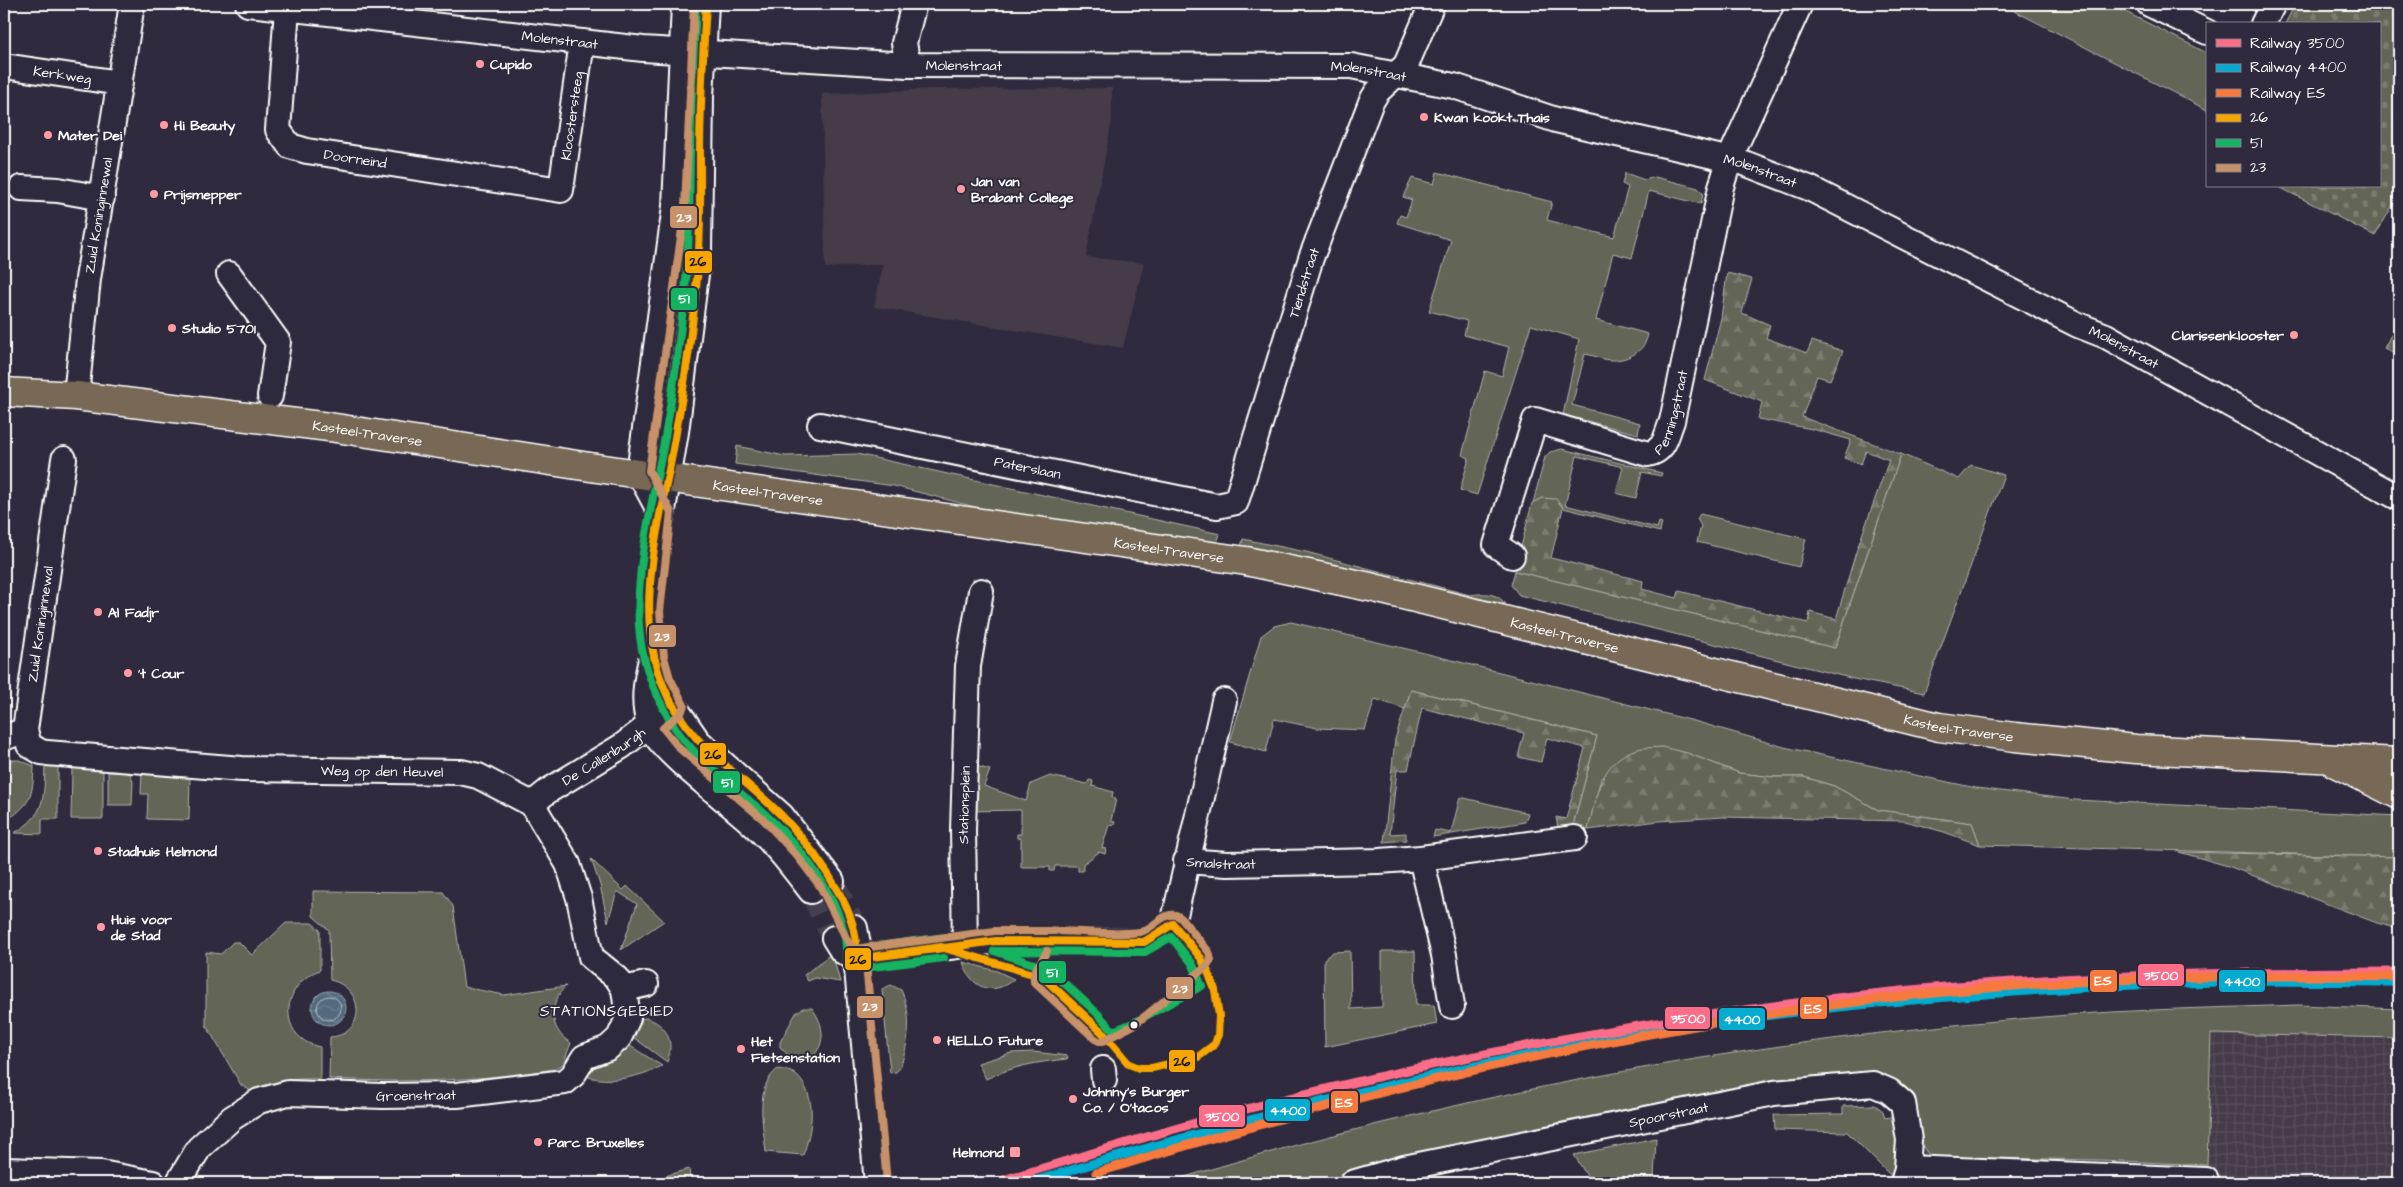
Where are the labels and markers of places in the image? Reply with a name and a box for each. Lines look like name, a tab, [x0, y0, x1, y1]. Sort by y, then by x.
place label: Cupido	[490, 55, 532, 75]
marker: Cupido	[474, 58, 486, 70]
place label: Kwan kookt Thais	[1434, 108, 1550, 128]
marker: Kwan kookt Thais	[1418, 111, 1430, 123]
place label: Hi Beauty	[174, 116, 236, 136]
marker: Hi Beauty	[158, 119, 170, 131]
place label: Mater Dei	[58, 126, 123, 146]
marker: Mater Dei	[42, 129, 54, 141]
place label: Jan van Brabant College	[970, 172, 1074, 209]
marker: Jan van Brabant College	[955, 183, 967, 195]
place label: Prijsmepper	[164, 185, 242, 205]
marker: Prijsmepper	[148, 188, 160, 200]
place label: Studio 5701	[181, 319, 256, 339]
marker: Studio 5701	[166, 322, 178, 334]
place label: Clarissenklooster	[2172, 326, 2284, 346]
marker: Clarissenklooster	[2288, 329, 2300, 341]
place label: Al Fadjr	[108, 603, 159, 623]
marker: Al Fadjr	[92, 606, 104, 618]
place label: 't Cour	[137, 664, 184, 684]
marker: 't Cour	[122, 667, 134, 679]
place label: Stadhuis Helmond	[107, 842, 218, 862]
marker: Stadhuis Helmond	[92, 845, 104, 857]
place label: Huis voor de Stad	[110, 910, 172, 946]
marker: Huis voor de Stad	[95, 921, 107, 933]
unlabelled marker	[1129, 1020, 1139, 1030]
place label: HELLO Future	[947, 1031, 1043, 1051]
place label: Het Fietsenstation	[751, 1032, 840, 1068]
marker: HELLO Future	[931, 1034, 943, 1046]
marker: Het Fietsenstation	[735, 1043, 747, 1055]
place label: Johnny's Burger Co. / O'tacos	[1082, 1082, 1189, 1118]
marker: Johnny's Burger Co. / O'tacos	[1067, 1093, 1079, 1105]
place label: Parc Bruxelles	[548, 1133, 644, 1153]
marker: Parc Bruxelles	[532, 1136, 544, 1148]
place label: Helmond	[953, 1143, 1005, 1163]
marker: Helmond	[1008, 1145, 1022, 1159]

